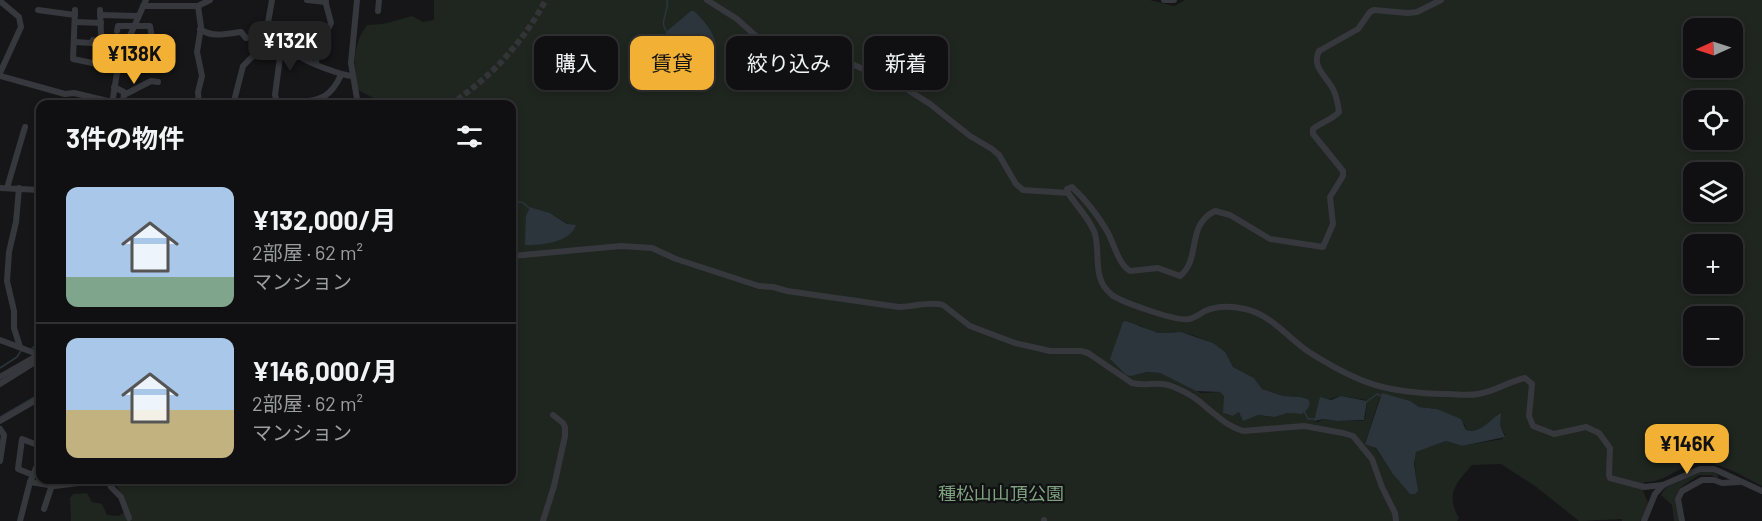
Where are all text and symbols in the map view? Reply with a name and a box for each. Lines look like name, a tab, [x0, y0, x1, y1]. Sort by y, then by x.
north arrow	[1683, 18, 1743, 78]
map controls	[1683, 18, 1743, 366]
pin: ¥132K	[248, 21, 332, 72]
text: ¥132K	[262, 28, 318, 52]
pin: ¥138K	[92, 34, 176, 85]
chip: 購入	[534, 36, 618, 90]
chip: 賃貸	[630, 36, 714, 90]
chip: 絞り込み	[726, 36, 852, 90]
chip: 新着	[864, 36, 948, 90]
text: ¥138K	[107, 41, 161, 65]
button: locate	[1683, 90, 1743, 150]
icon: filters	[453, 120, 486, 153]
text: 3件の物件	[66, 122, 184, 153]
button: layers	[1683, 162, 1743, 222]
text: ¥132,000/月	[252, 204, 397, 235]
icon: home	[114, 211, 186, 283]
button: +	[1683, 234, 1743, 294]
text: 2部屋 · 62 m²	[252, 240, 363, 264]
text: マンション	[252, 269, 352, 293]
button: −	[1683, 306, 1743, 366]
text: ¥146,000/月	[252, 355, 398, 386]
icon: home	[114, 362, 186, 434]
text: 2部屋 · 62 m²	[252, 391, 363, 415]
text: マンション	[252, 420, 352, 444]
pin: ¥146K	[1645, 424, 1729, 475]
text: ¥146K	[1659, 431, 1715, 455]
park label: 種松山山頂公園	[938, 482, 1064, 504]

